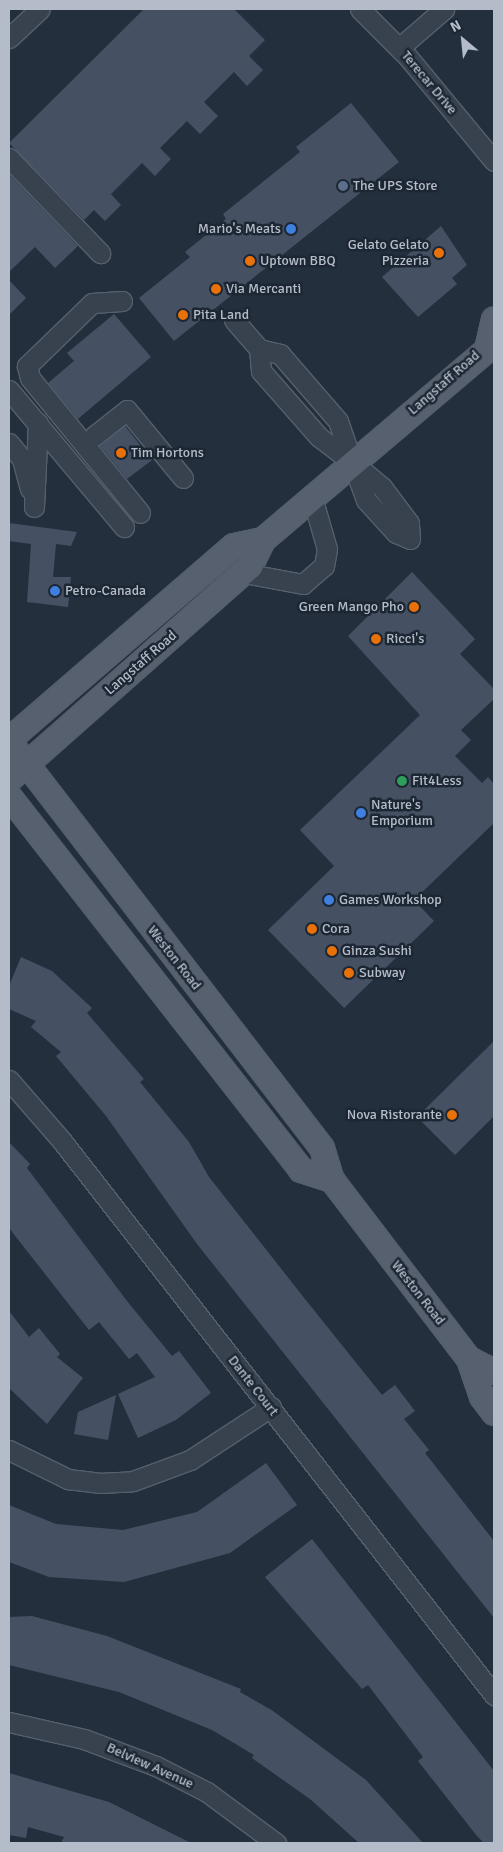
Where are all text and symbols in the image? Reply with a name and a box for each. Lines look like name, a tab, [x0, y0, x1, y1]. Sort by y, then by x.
north arrow	[438, 15, 488, 65]
text: N	[447, 17, 464, 36]
street label: Terecar Drive	[398, 48, 460, 118]
place label: The UPS Store	[353, 178, 437, 194]
marker: The UPS Store	[337, 180, 349, 192]
place label: Mario's Meats	[198, 221, 281, 237]
marker: Mario's Meats	[285, 223, 297, 235]
place label: Gelato Gelato Pizzeria	[348, 237, 429, 270]
marker: Gelato Gelato Pizzeria	[433, 247, 445, 259]
place label: Uptown BBQ	[260, 253, 336, 269]
marker: Uptown BBQ	[244, 255, 256, 267]
place label: Via Mercanti	[226, 281, 301, 297]
marker: Via Mercanti	[210, 283, 222, 295]
place label: Pita Land	[193, 307, 249, 323]
marker: Pita Land	[177, 309, 189, 321]
street label: Langstaff Road	[405, 347, 483, 419]
place label: Tim Hortons	[131, 445, 204, 461]
marker: Tim Hortons	[115, 447, 127, 459]
place label: Petro-Canada	[65, 583, 146, 599]
marker: Petro-Canada	[49, 585, 61, 597]
place label: Green Mango Pho	[299, 599, 404, 615]
marker: Green Mango Pho	[408, 601, 420, 613]
street label: Langstaff Road	[102, 627, 180, 699]
place label: Ricci's	[386, 631, 424, 647]
marker: Ricci's	[370, 633, 382, 645]
place label: Fit4Less	[412, 773, 462, 789]
marker: Fit4Less	[396, 775, 408, 787]
place label: Nature's Emporium	[371, 797, 433, 830]
marker: Nature's Emporium	[355, 807, 367, 819]
place label: Games Workshop	[339, 892, 442, 908]
marker: Games Workshop	[323, 894, 335, 906]
place label: Cora	[322, 921, 350, 937]
street label: Weston Road	[144, 922, 204, 994]
marker: Cora	[306, 923, 318, 935]
place label: Ginza Sushi	[342, 943, 412, 959]
marker: Ginza Sushi	[326, 945, 338, 957]
place label: Subway	[359, 965, 405, 981]
marker: Subway	[343, 967, 355, 979]
place label: Nova Ristorante	[347, 1107, 442, 1123]
marker: Nova Ristorante	[446, 1109, 458, 1121]
street label: Weston Road	[388, 1257, 448, 1329]
street label: Dante Court	[224, 1352, 282, 1420]
street label: Belview Avenue	[104, 1739, 196, 1793]

